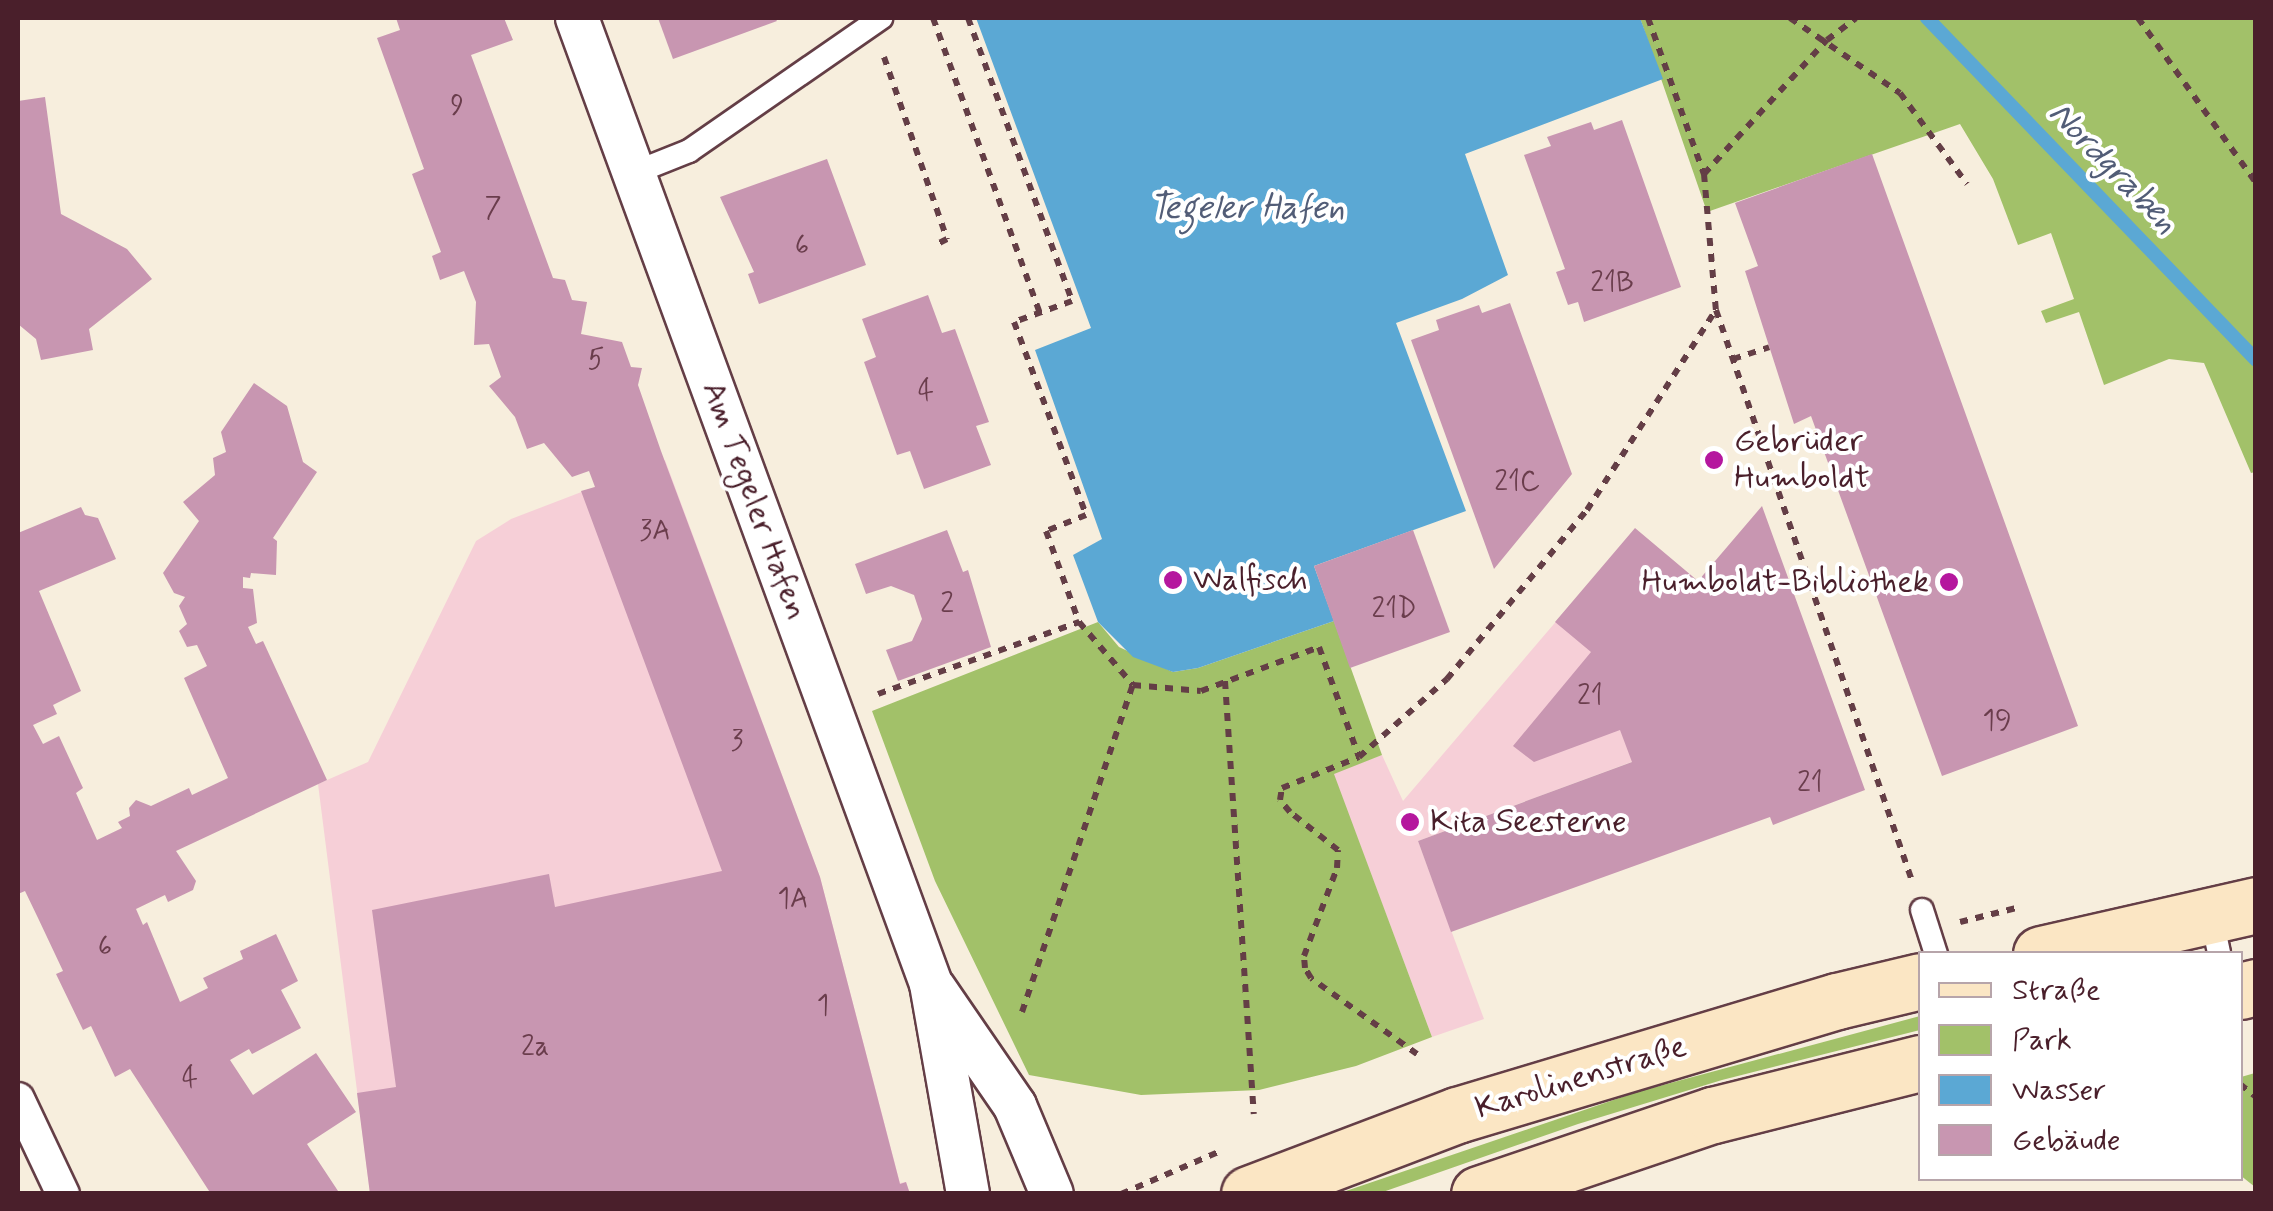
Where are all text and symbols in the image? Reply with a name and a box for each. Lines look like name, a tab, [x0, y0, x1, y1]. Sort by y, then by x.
house number: 9	[450, 90, 464, 124]
water label: Nordgraben	[2039, 93, 2187, 243]
water label: Tegeler Hafen	[1142, 187, 1352, 229]
house number: 7	[485, 192, 501, 226]
house number: 6	[795, 230, 809, 264]
house number: 21B	[1590, 267, 1634, 301]
house number: 5	[588, 344, 604, 378]
house number: 4	[918, 375, 934, 409]
street label: Am Tegeler Hafen	[694, 378, 814, 624]
place label: Gebrüder Humboldt	[1734, 423, 1870, 498]
marker: Gebrüder Humboldt	[1703, 449, 1725, 471]
house number: 21C	[1494, 466, 1540, 500]
house number: 3A	[640, 515, 670, 549]
place label: Walfisch	[1193, 561, 1308, 599]
place label: Humboldt-Bibliothek	[1642, 563, 1929, 601]
marker: Walfisch	[1162, 569, 1184, 591]
marker: Humboldt-Bibliothek	[1938, 571, 1960, 593]
house number: 2	[940, 588, 954, 622]
house number: 21D	[1371, 593, 1417, 627]
house number: 21	[1577, 680, 1603, 714]
house number: 19	[1982, 705, 2012, 739]
house number: 3	[731, 725, 743, 759]
house number: 21	[1797, 767, 1823, 801]
place label: Kita Seesterne	[1430, 803, 1626, 841]
marker: Kita Seesterne	[1399, 811, 1421, 833]
house number: 1A	[778, 883, 808, 917]
house number: 6	[98, 931, 112, 965]
legend	[1918, 951, 2243, 1181]
text: Straße	[2012, 971, 2100, 1010]
house number: 1	[817, 990, 829, 1024]
text: Park	[2012, 1021, 2072, 1060]
street label: Karolinenstraße	[1471, 1028, 1691, 1128]
house number: 2a	[521, 1031, 549, 1065]
house number: 4	[182, 1062, 198, 1096]
text: Wasser	[2012, 1071, 2106, 1110]
text: Gebäude	[2012, 1121, 2120, 1160]

